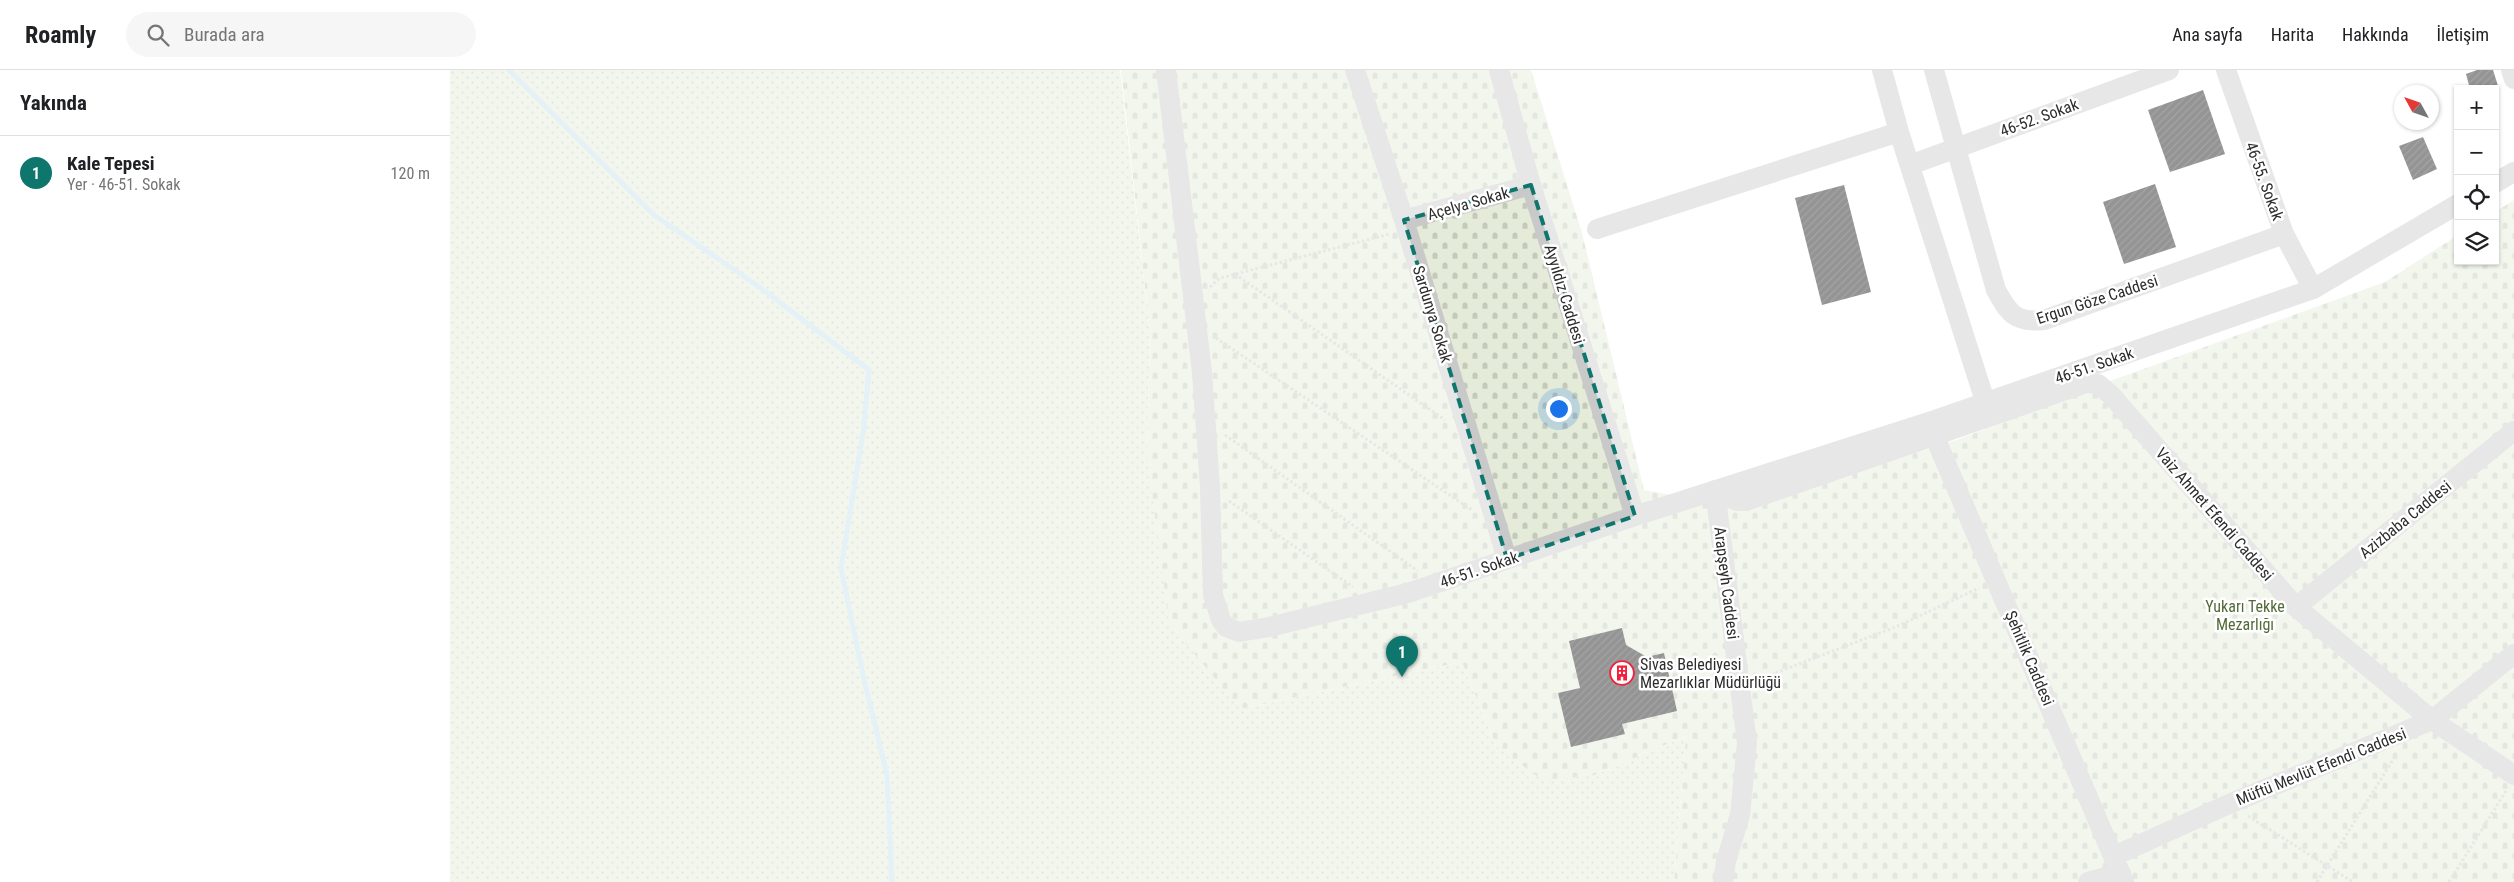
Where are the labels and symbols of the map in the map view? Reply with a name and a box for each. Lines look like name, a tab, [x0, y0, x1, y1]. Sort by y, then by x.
north arrow	[2394, 85, 2439, 130]
street label: 46-52. Sokak	[1997, 94, 2082, 140]
street label: 46-55. Sokak	[2242, 139, 2288, 224]
street label: Açelya Sokak	[1425, 183, 1512, 224]
street label: Ayyıldız Caddesi	[1540, 242, 1589, 346]
street label: Sardunya Sokak	[1409, 263, 1457, 366]
street label: Ergun Göze Caddesi	[2034, 271, 2160, 328]
street label: 46-51. Sokak	[2052, 343, 2137, 388]
your location	[1546, 396, 1572, 422]
street label: Vaiz Ahmet Efendi Caddesi	[2152, 444, 2278, 585]
street label: Azizbaba Caddesi	[2355, 476, 2455, 562]
street label: Arapşeyh Caddesi	[1710, 526, 1743, 640]
street label: 46-51. Sokak	[1437, 547, 1522, 592]
park label: Yukarı Tekke Mezarlığı	[2205, 597, 2285, 634]
street label: Şehitlik Caddesi	[2001, 608, 2058, 709]
pin: 1	[1386, 636, 1418, 677]
place label: Sivas Belediyesi Mezarlıklar Müdürlüğü	[1640, 655, 1781, 692]
building icon: Sivas Belediyesi Mezarlıklar Müdürlüğü	[1609, 660, 1635, 686]
street label: Müftü Mevlüt Efendi Caddesi	[2234, 724, 2409, 809]

